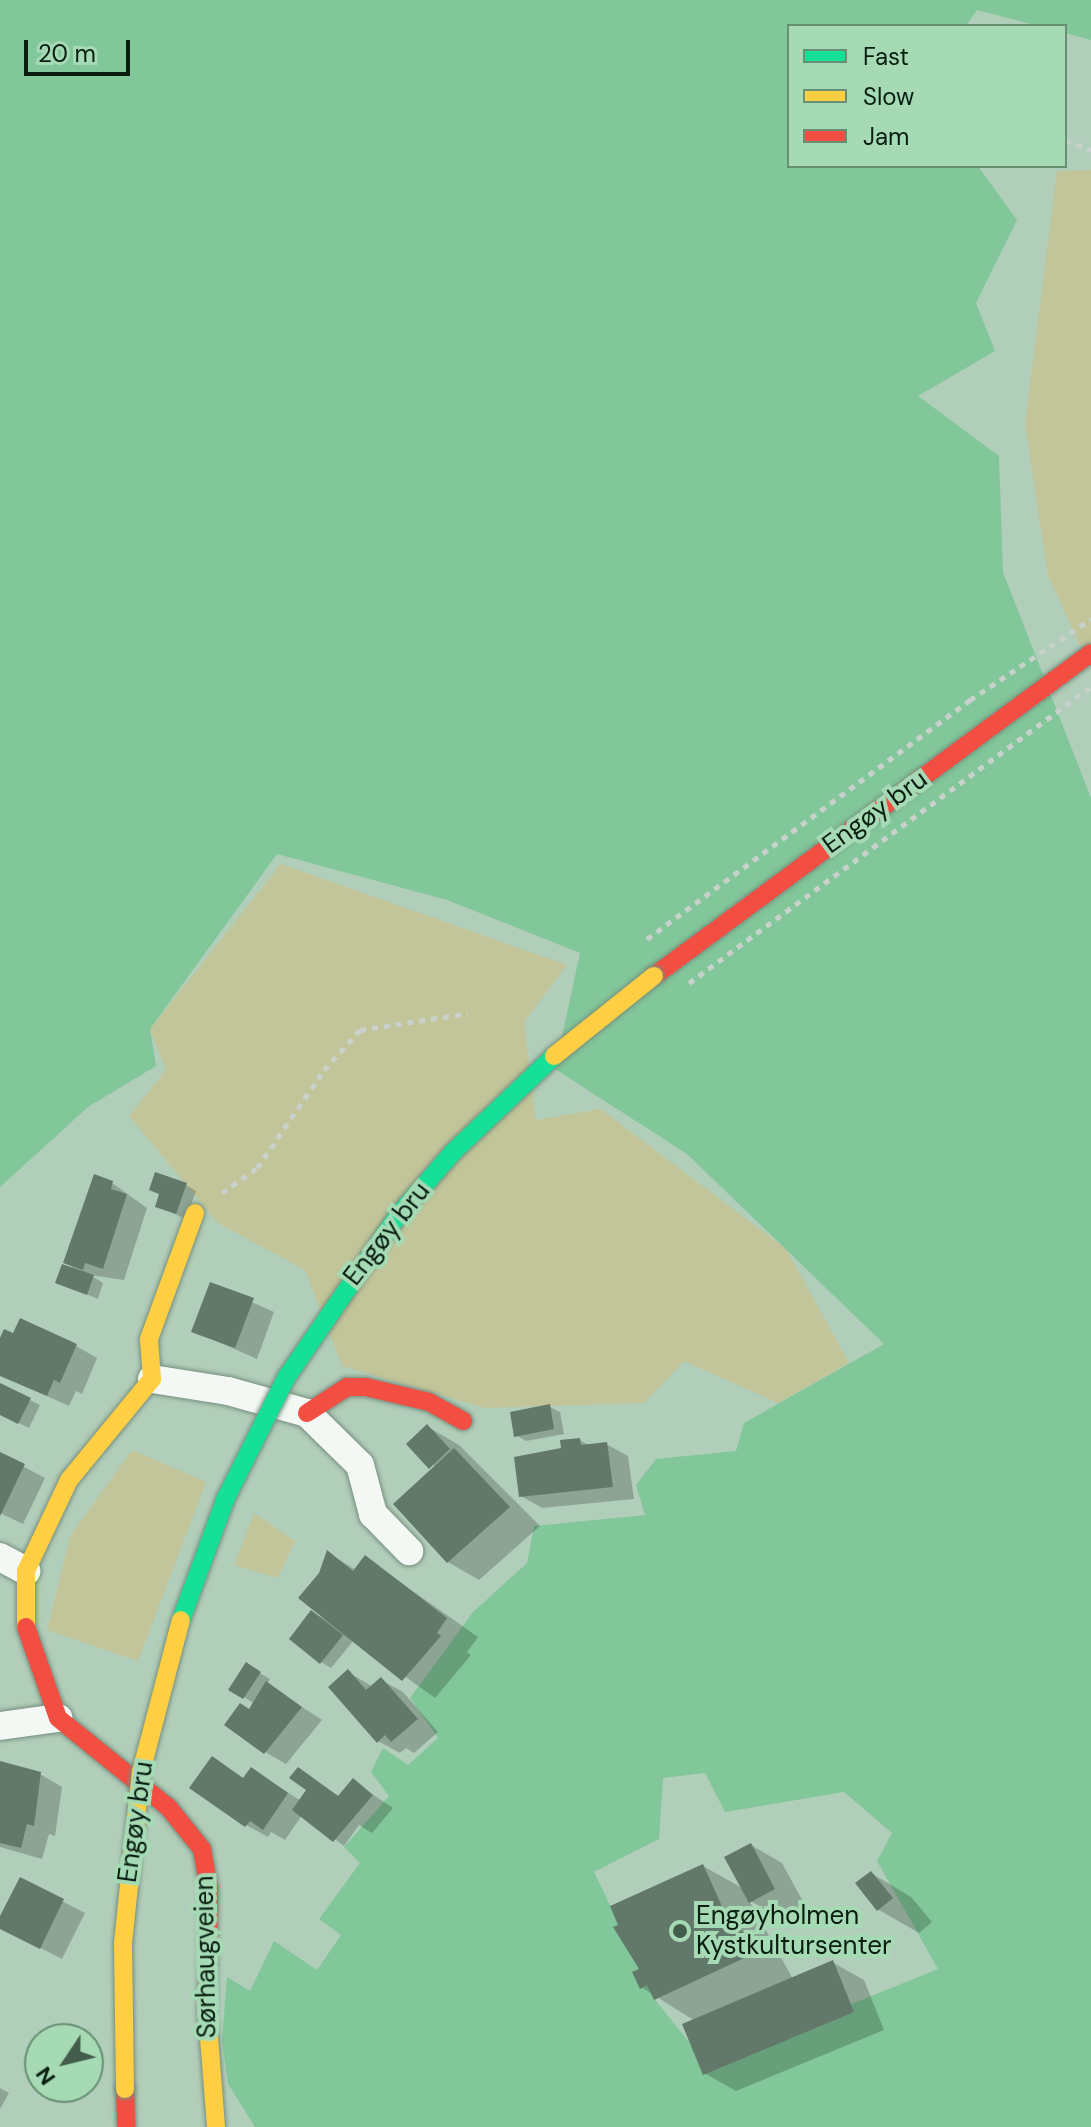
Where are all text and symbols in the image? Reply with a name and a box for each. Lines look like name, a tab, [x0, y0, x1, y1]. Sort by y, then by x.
scale bar	[28, 24, 134, 74]
legend	[787, 24, 1067, 168]
text: 20 m	[38, 38, 96, 69]
text: Fast	[863, 41, 909, 72]
text: Slow	[863, 81, 914, 112]
text: Jam	[863, 121, 909, 152]
street label: Engøy bru	[817, 764, 933, 860]
street label: Engøy bru	[337, 1176, 437, 1292]
street label: Engøy bru	[112, 1760, 160, 1884]
street label: Sørhaugveien	[189, 1875, 223, 2039]
place label: Engøyholmen Kystkultursenter	[696, 1900, 892, 1962]
marker: Engøyholmen Kystkultursenter	[671, 1922, 689, 1940]
north arrow	[24, 2023, 104, 2103]
text: N	[29, 2061, 62, 2091]

